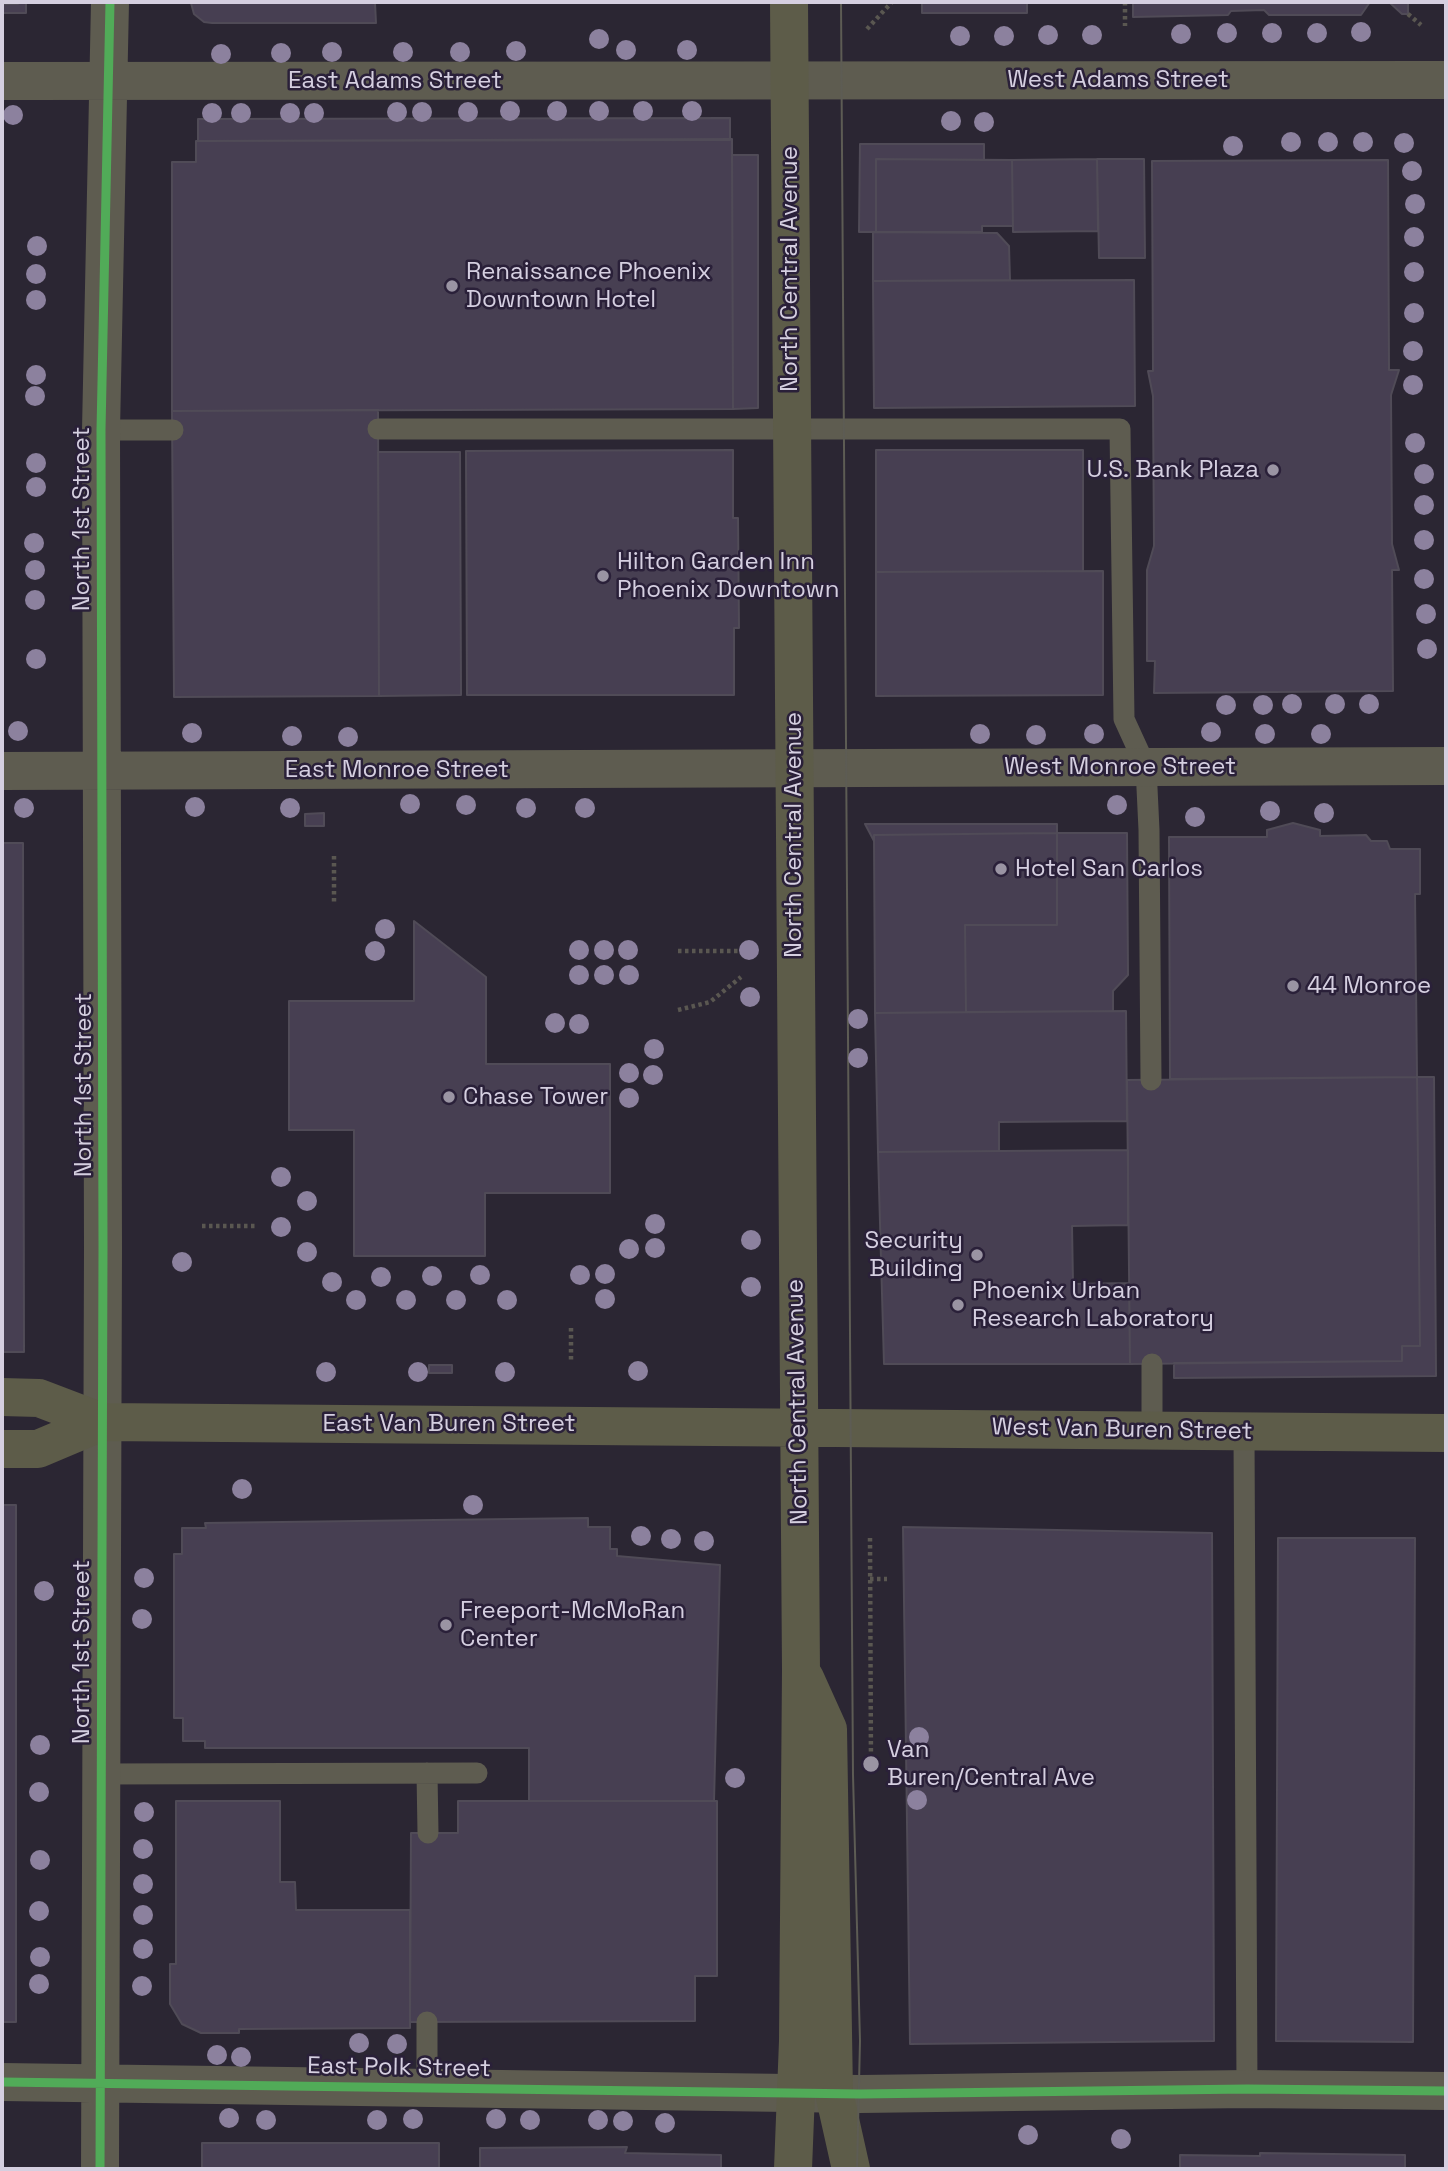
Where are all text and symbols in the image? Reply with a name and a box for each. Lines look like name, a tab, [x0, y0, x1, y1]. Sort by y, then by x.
street label: West Adams Street	[1007, 66, 1229, 94]
street label: East Adams Street	[288, 67, 502, 95]
street label: North Central Avenue	[776, 146, 804, 392]
place label: Renaissance Phoenix Downtown Hotel	[466, 258, 711, 314]
marker: Renaissance Phoenix Downtown Hotel	[444, 278, 460, 294]
street label: North 1st Street	[68, 427, 96, 611]
place label: U.S. Bank Plaza	[1087, 456, 1259, 484]
marker: U.S. Bank Plaza	[1265, 462, 1281, 478]
place label: Hilton Garden Inn Phoenix Downtown	[617, 548, 839, 604]
marker: Hilton Garden Inn Phoenix Downtown	[595, 568, 611, 584]
street label: North Central Avenue	[780, 712, 808, 958]
street label: West Monroe Street	[1004, 753, 1236, 781]
street label: East Monroe Street	[285, 756, 509, 784]
place label: Hotel San Carlos	[1015, 855, 1203, 883]
marker: Hotel San Carlos	[993, 861, 1009, 877]
place label: 44 Monroe	[1307, 972, 1431, 1000]
marker: 44 Monroe	[1285, 978, 1301, 994]
street label: North 1st Street	[70, 993, 98, 1177]
place label: Chase Tower	[463, 1083, 608, 1111]
marker: Chase Tower	[441, 1089, 457, 1105]
place label: Security Building	[864, 1227, 963, 1283]
marker: Security Building	[969, 1247, 985, 1263]
place label: Phoenix Urban Research Laboratory	[972, 1277, 1214, 1333]
street label: North Central Avenue	[781, 1279, 815, 1525]
marker: Phoenix Urban Research Laboratory	[950, 1297, 966, 1313]
street label: East Van Buren Street	[322, 1410, 576, 1438]
street label: West Van Buren Street	[991, 1413, 1253, 1447]
street label: North 1st Street	[68, 1560, 96, 1744]
place label: Freeport-McMoRan Center	[460, 1597, 685, 1653]
marker: Freeport-McMoRan Center	[438, 1617, 454, 1633]
place label: Van Buren/Central Ave	[887, 1736, 1095, 1792]
marker: Van Buren/Central Ave	[861, 1754, 881, 1774]
street label: East Polk Street	[307, 2052, 491, 2084]

